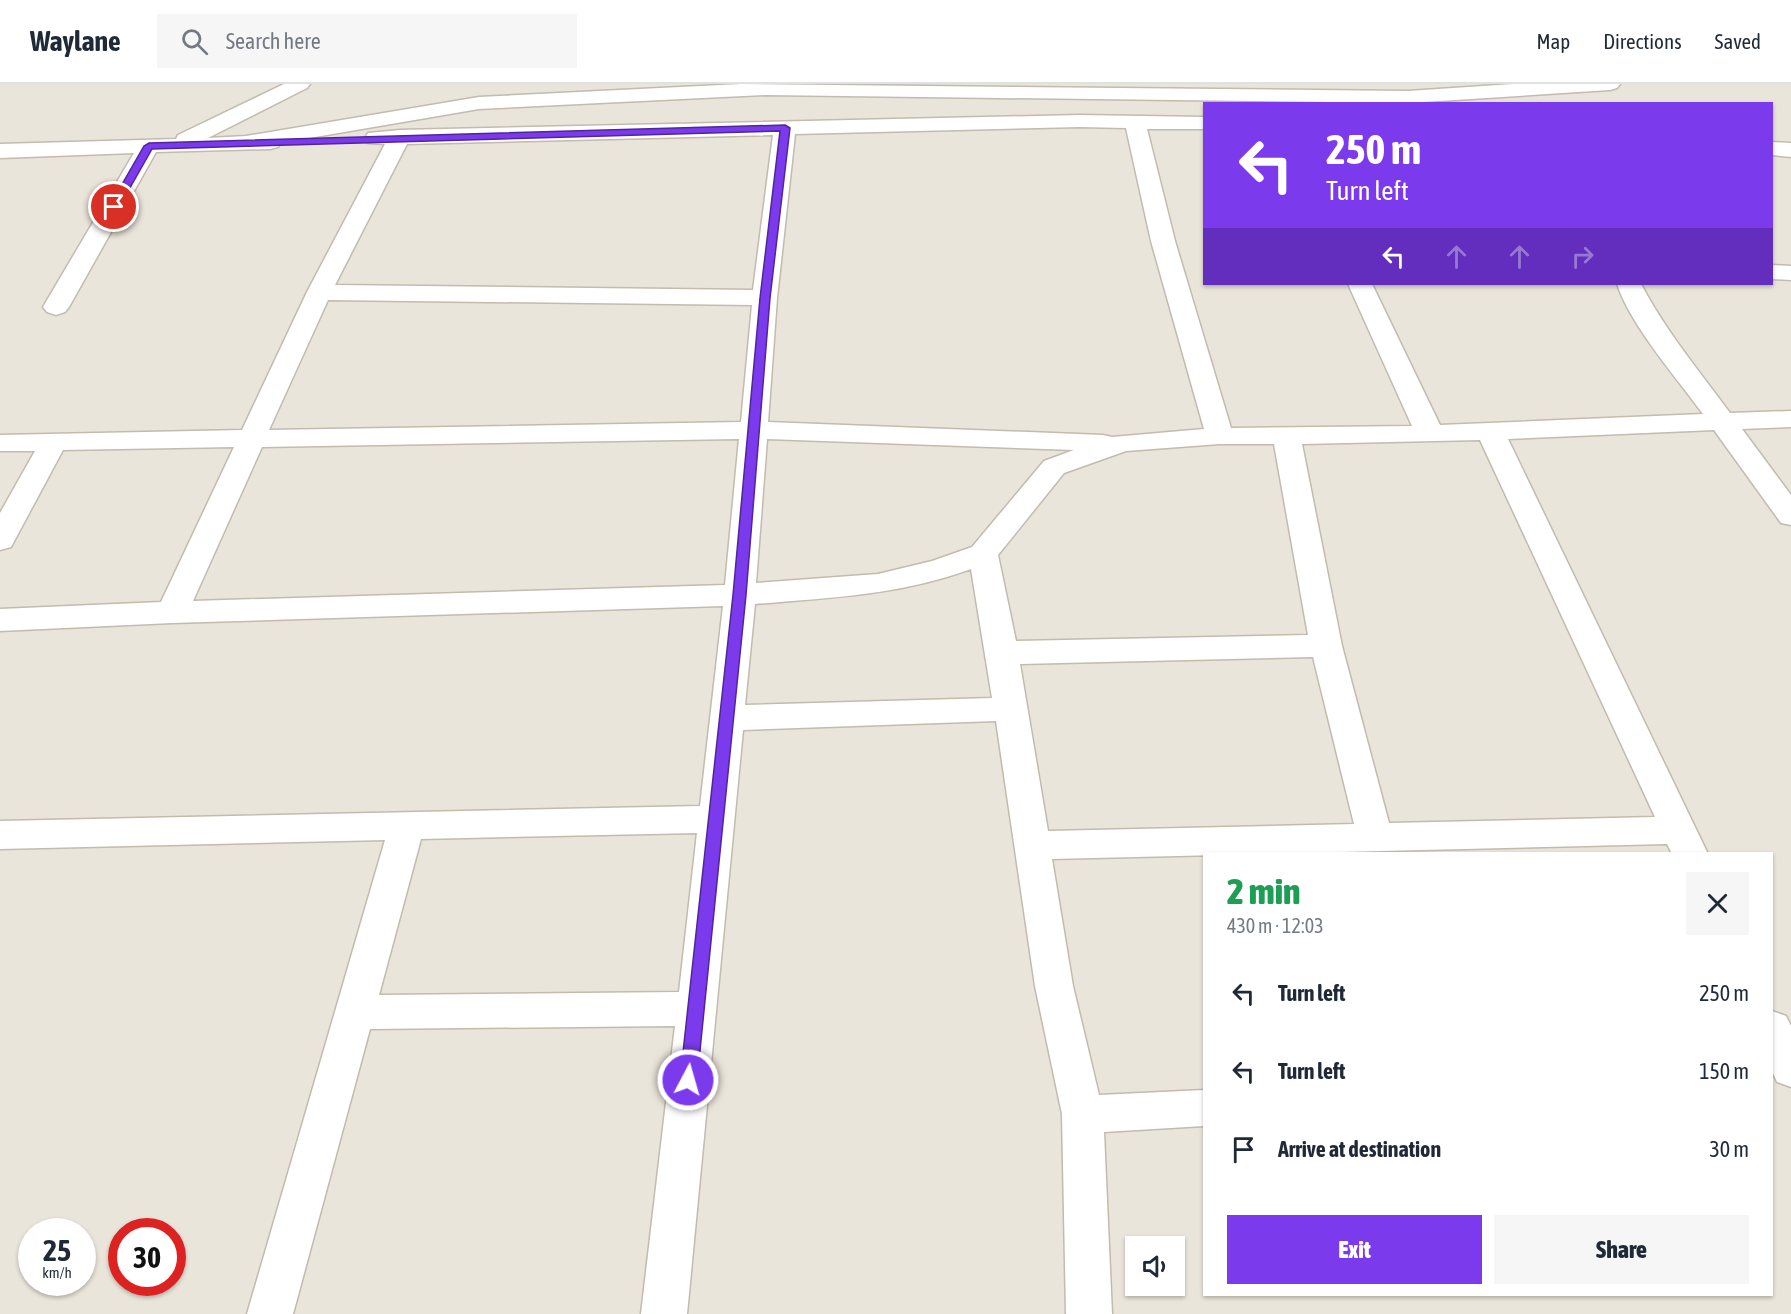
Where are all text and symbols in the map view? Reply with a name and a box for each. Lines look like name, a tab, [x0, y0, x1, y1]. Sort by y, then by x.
search box	[157, 14, 577, 68]
text: Waylane	[30, 25, 121, 57]
icon: search	[178, 25, 211, 58]
text: Search here	[226, 28, 321, 54]
text: Map	[1536, 29, 1570, 53]
text: Directions	[1603, 29, 1682, 53]
text: Saved	[1715, 29, 1761, 53]
text: 250 m	[1326, 125, 1421, 173]
icon: left	[1227, 126, 1305, 204]
text: Turn left	[1326, 175, 1409, 206]
pin	[88, 181, 139, 232]
icon: arrive	[97, 190, 130, 223]
icon: left	[1377, 240, 1410, 273]
icon: ahead	[1440, 240, 1473, 273]
icon: ahead	[1503, 240, 1536, 273]
icon: right	[1566, 240, 1599, 273]
text: 2 min	[1227, 870, 1301, 912]
button: close	[1686, 872, 1749, 935]
text: 430 m · 12:03	[1227, 914, 1324, 937]
icon: left	[1227, 977, 1260, 1010]
text: Turn left	[1278, 980, 1345, 1006]
text: 250 m	[1699, 980, 1749, 1006]
position arrow	[656, 1048, 720, 1112]
icon: left	[1227, 1055, 1260, 1088]
text: Turn left	[1278, 1058, 1345, 1084]
text: 150 m	[1699, 1058, 1749, 1084]
icon: arrive	[1227, 1133, 1260, 1166]
text: Arrive at destination	[1278, 1136, 1441, 1162]
text: 30 m	[1709, 1136, 1749, 1162]
button: Exit	[1227, 1215, 1482, 1284]
button: Share	[1494, 1215, 1749, 1284]
speed limit sign: 30	[108, 1218, 186, 1296]
text: 25	[43, 1233, 71, 1267]
map controls	[1125, 1236, 1185, 1296]
button: sound	[1125, 1236, 1185, 1296]
text: km/h	[42, 1264, 72, 1281]

